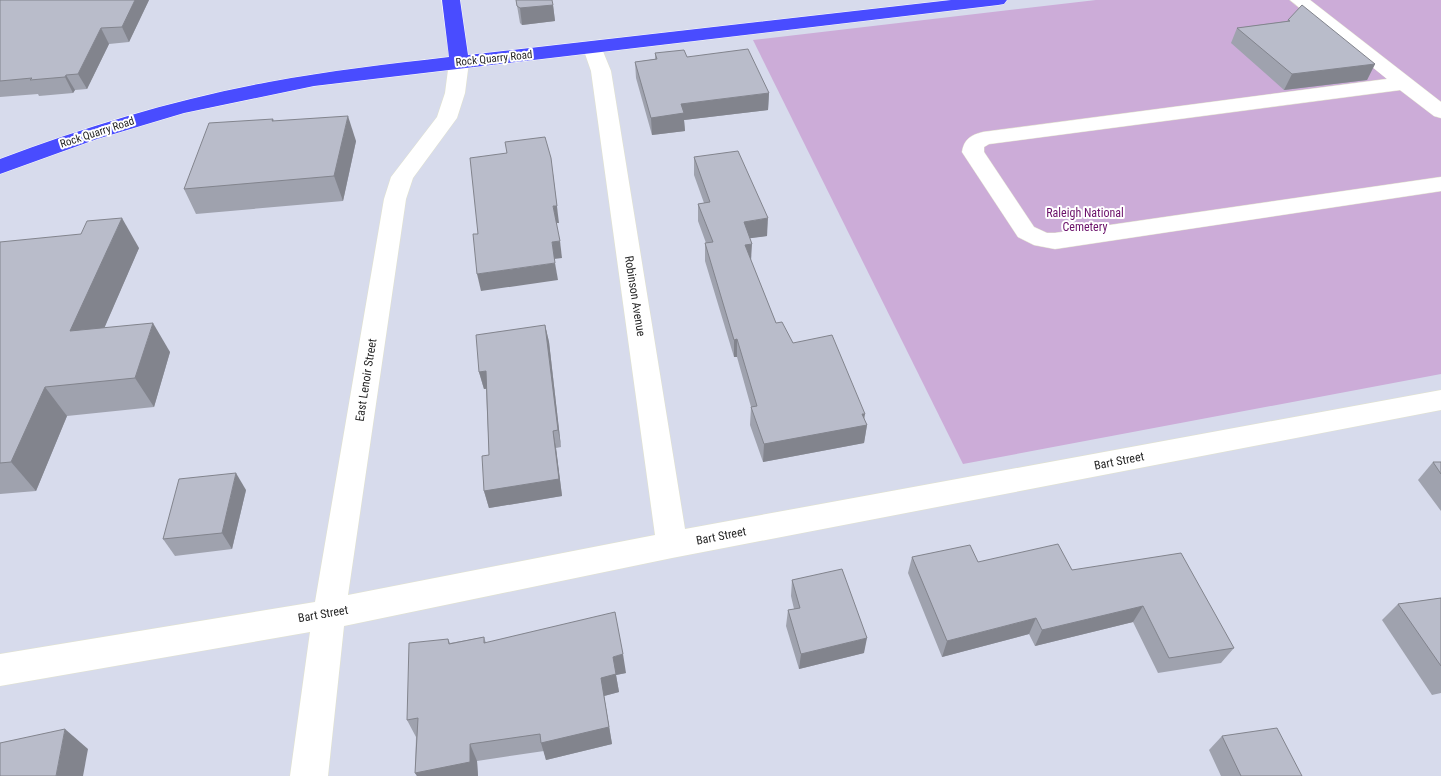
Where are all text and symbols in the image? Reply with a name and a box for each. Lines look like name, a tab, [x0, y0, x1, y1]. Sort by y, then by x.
street label: Rock Quarry Road	[455, 48, 533, 69]
street label: Rock Quarry Road	[58, 114, 136, 151]
park label: Raleigh National Cemetery	[1046, 206, 1124, 234]
street label: Robinson Avenue	[622, 255, 648, 338]
street label: East Lenoir Street	[353, 337, 380, 423]
street label: Bart Street	[1093, 449, 1146, 473]
street label: Bart Street	[695, 524, 748, 548]
street label: Bart Street	[297, 603, 350, 625]

